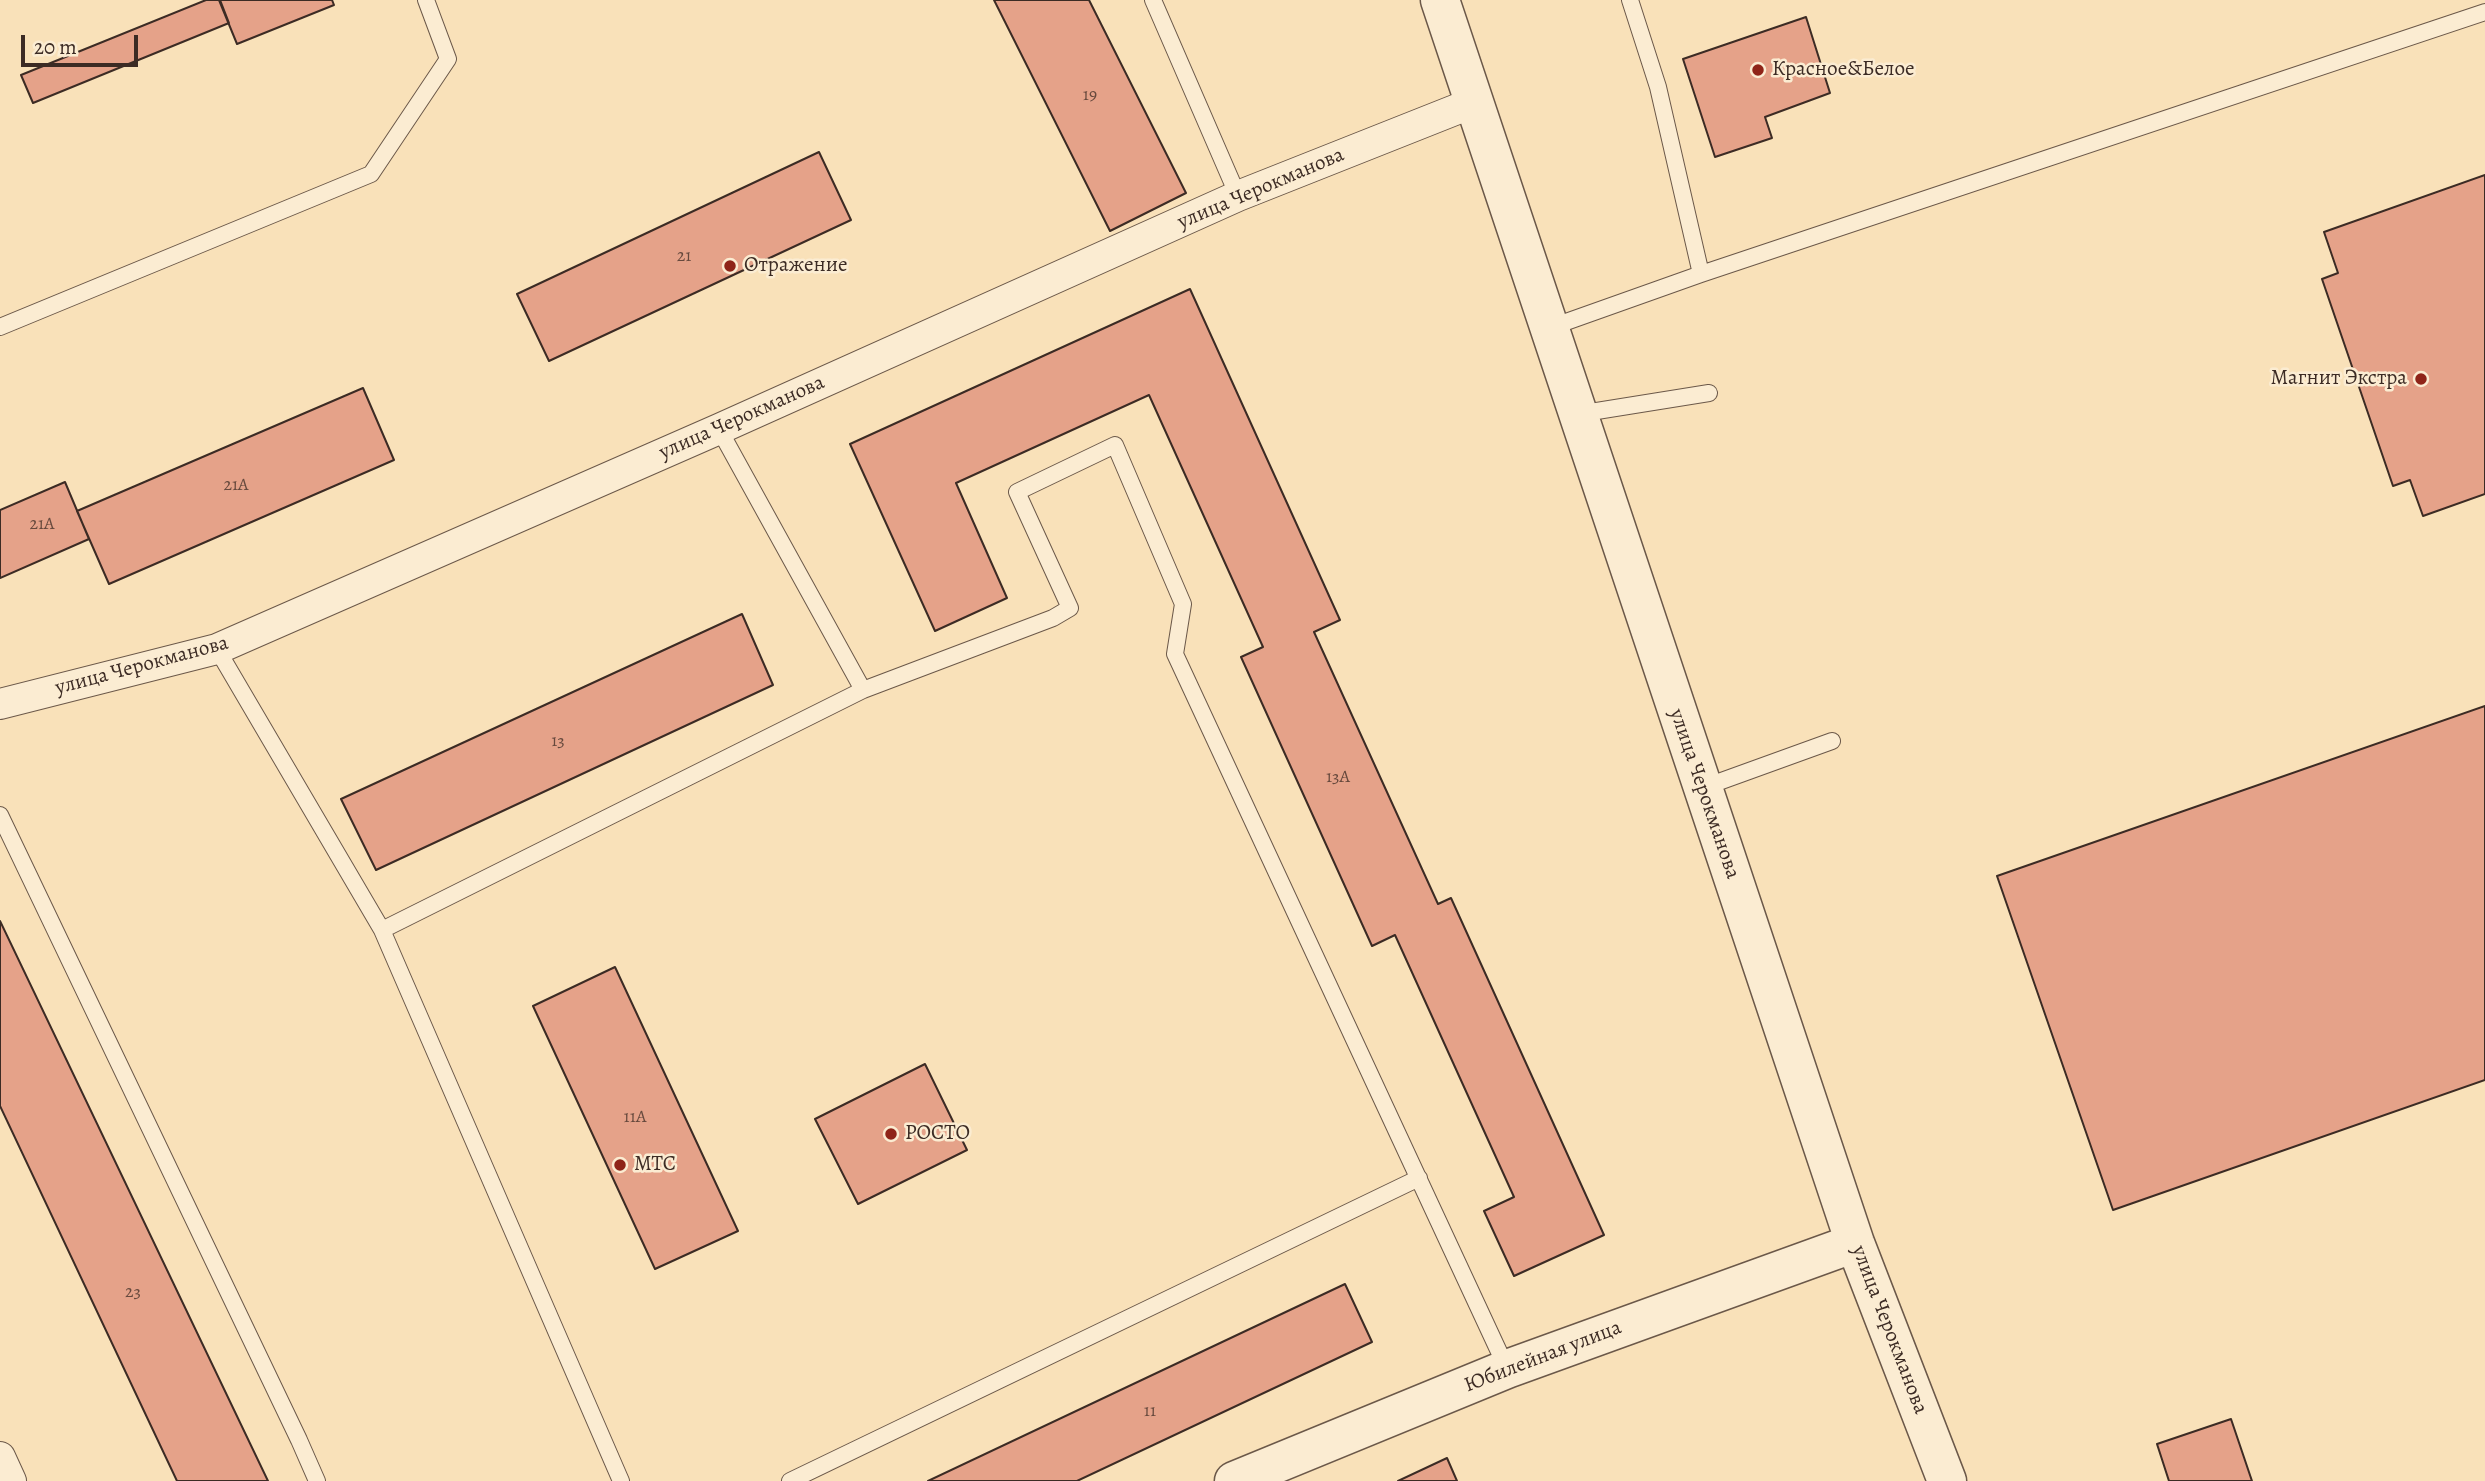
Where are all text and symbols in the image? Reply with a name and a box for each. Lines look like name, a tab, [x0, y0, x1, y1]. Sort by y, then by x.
scale bar	[24, 21, 142, 65]
text: 20 m	[34, 33, 77, 61]
place label: Красное&Белое	[1772, 57, 1915, 83]
marker: Красное&Белое	[1750, 62, 1766, 78]
house number: 19	[1083, 85, 1097, 107]
street label: улица Черокманова	[1174, 143, 1348, 235]
house number: 21	[677, 246, 691, 268]
place label: Отражение	[744, 253, 848, 279]
marker: Отражение	[722, 258, 738, 274]
place label: Магнит Экстра	[2270, 366, 2407, 392]
street label: улица Черокманова	[655, 370, 829, 466]
marker: Магнит Экстра	[2413, 371, 2429, 387]
house number: 21А	[223, 475, 249, 497]
house number: 21А	[29, 514, 55, 536]
street label: улица Черокманова	[53, 631, 231, 701]
street label: улица Черокманова	[1663, 706, 1745, 882]
house number: 13	[551, 731, 565, 753]
house number: 13А	[1326, 767, 1350, 789]
house number: 11А	[624, 1107, 646, 1129]
place label: РОСТО	[905, 1121, 970, 1147]
marker: РОСТО	[883, 1126, 899, 1142]
place label: МТС	[634, 1152, 676, 1178]
marker: МТС	[612, 1157, 628, 1173]
street label: улица Черокманова	[1845, 1242, 1933, 1418]
house number: 23	[125, 1282, 141, 1304]
street label: Юбилейная улица	[1461, 1315, 1625, 1399]
house number: 11	[1144, 1401, 1156, 1423]

